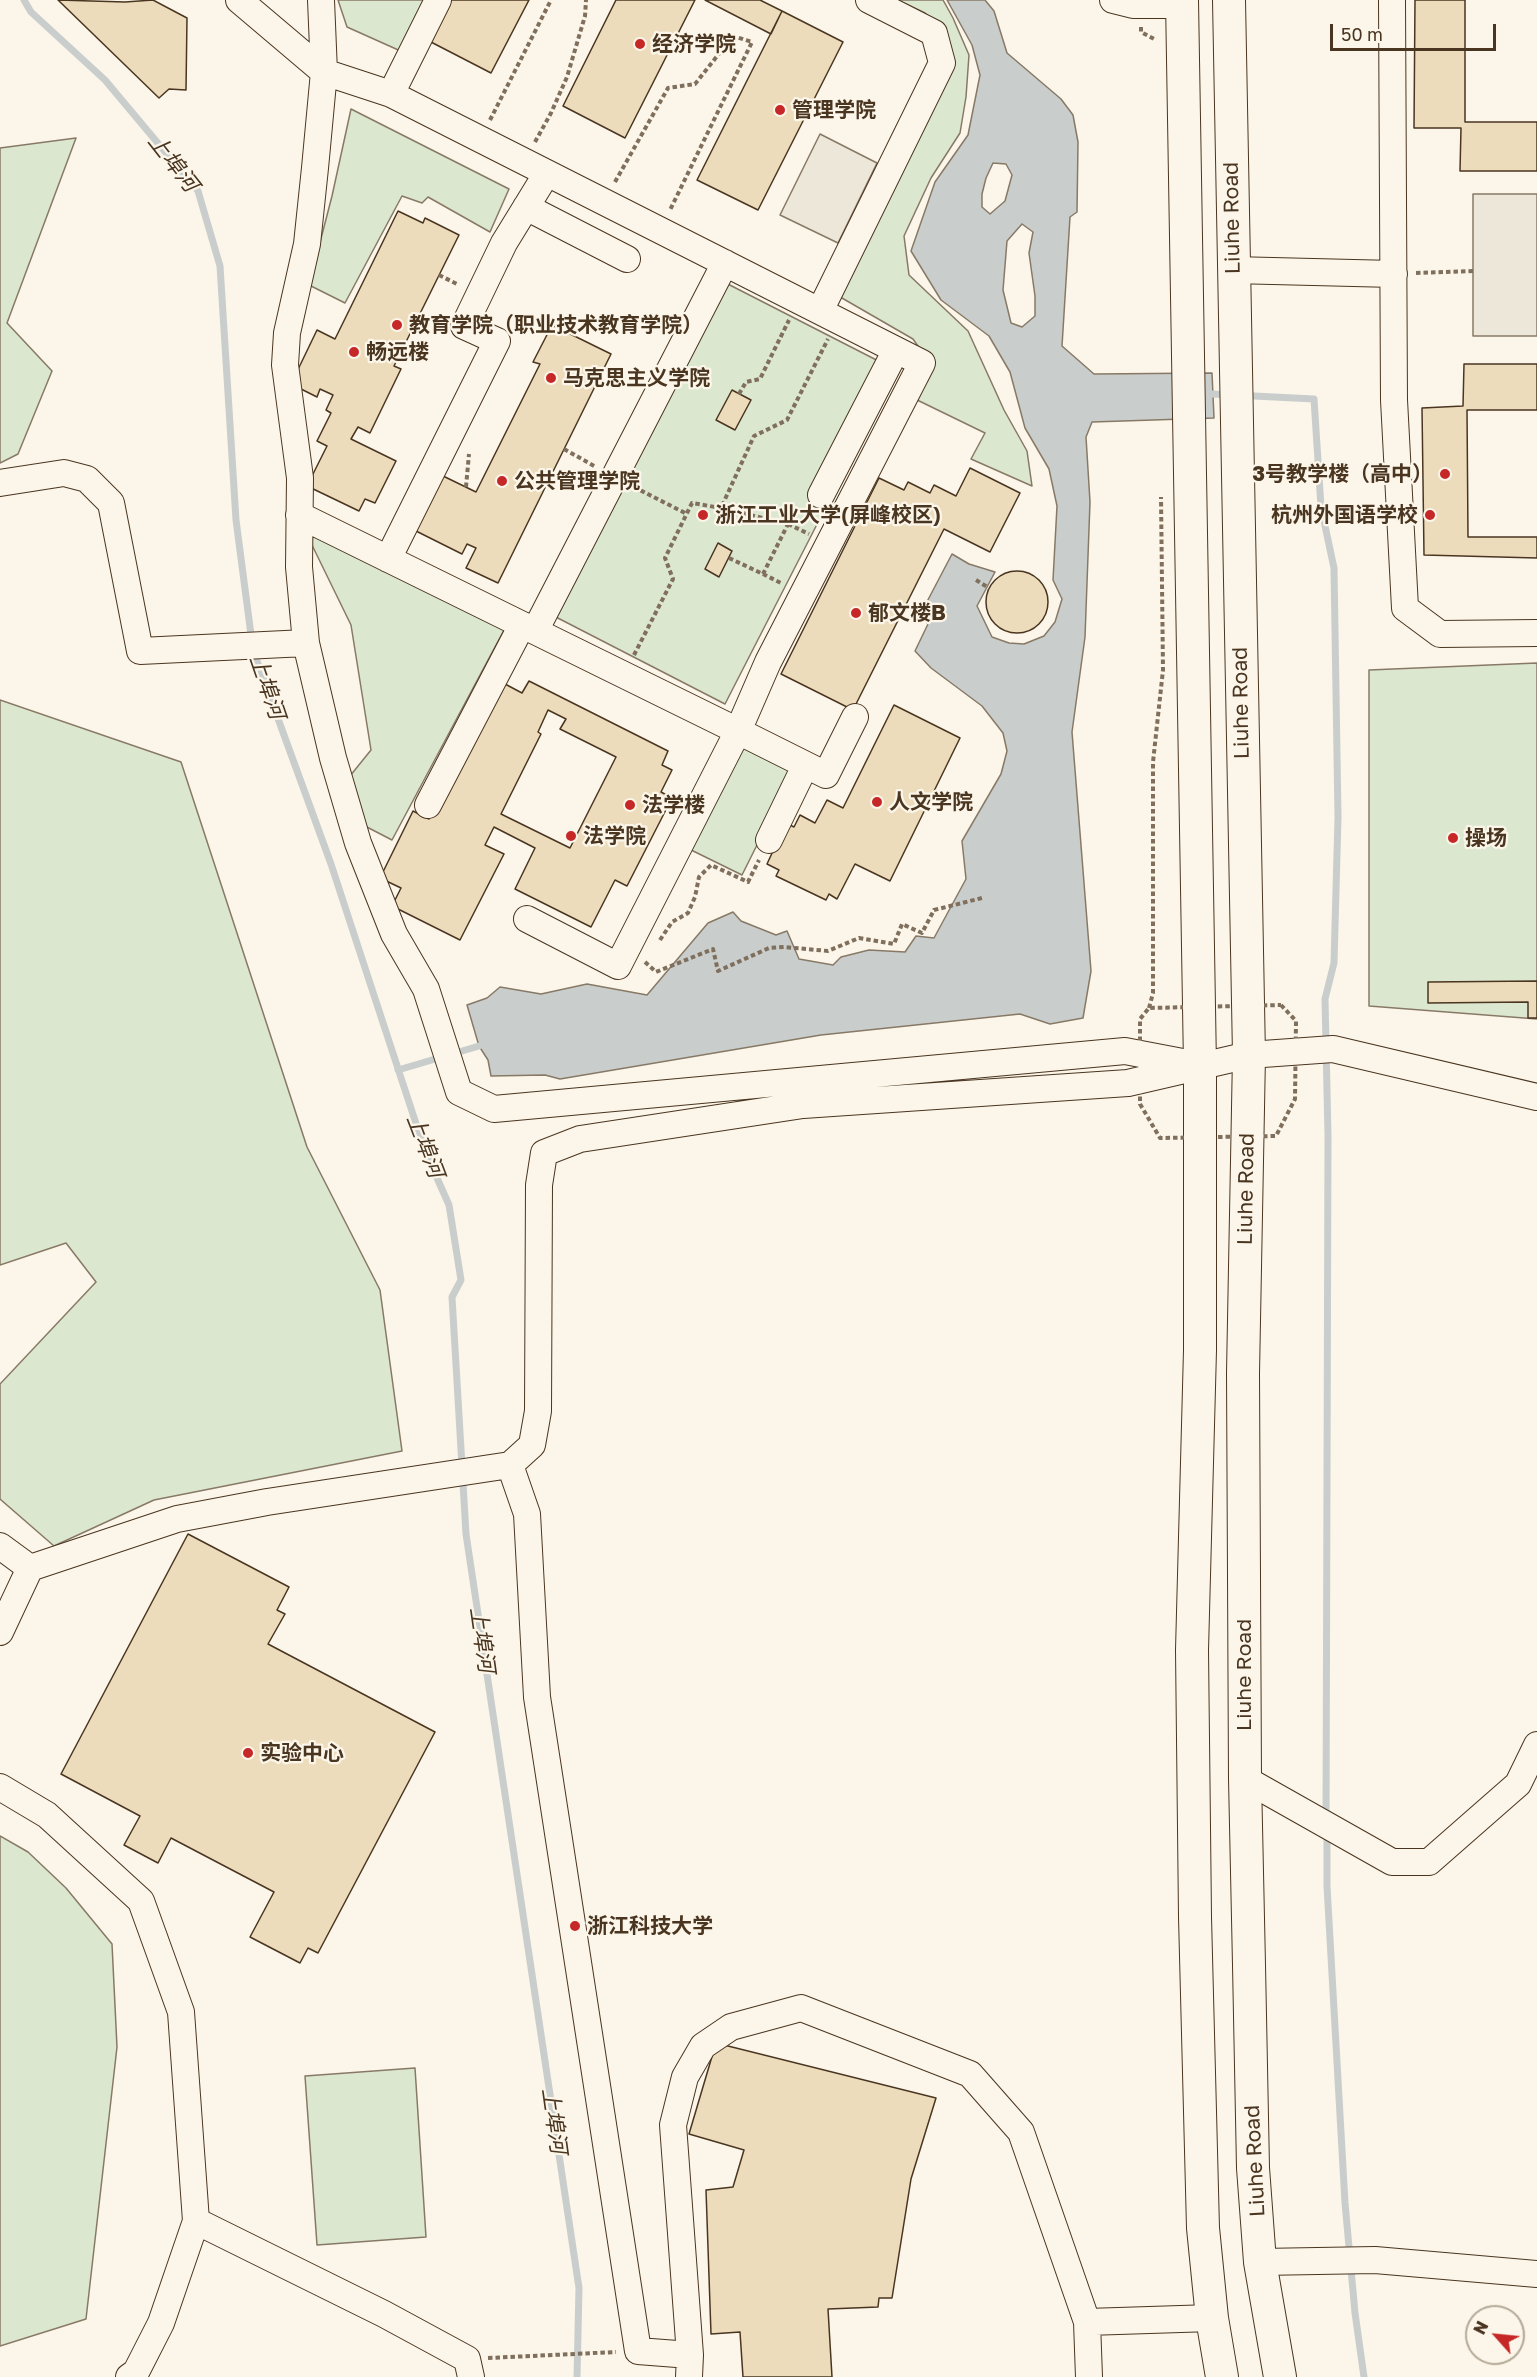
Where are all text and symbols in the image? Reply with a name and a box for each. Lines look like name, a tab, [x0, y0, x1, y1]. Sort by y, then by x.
scale bar	[1333, 12, 1500, 50]
text: 50 m	[1341, 23, 1383, 45]
place label: 经济学院	[652, 31, 736, 57]
marker: 经济学院	[633, 37, 647, 51]
place label: 管理学院	[792, 97, 876, 123]
marker: 管理学院	[773, 103, 787, 117]
water label: 上埠河	[142, 129, 204, 197]
street label: Liuhe Road	[1218, 162, 1246, 274]
place label: 教育学院（职业技术教育学院）	[409, 312, 703, 338]
marker: 教育学院（职业技术教育学院）	[390, 318, 404, 332]
place label: 畅远楼	[366, 339, 429, 365]
marker: 畅远楼	[347, 345, 361, 359]
place label: 马克思主义学院	[563, 365, 710, 391]
marker: 马克思主义学院	[544, 371, 558, 385]
place label: 3号教学楼（高中）	[1252, 461, 1433, 487]
marker: 3号教学楼（高中）	[1438, 467, 1452, 481]
place label: 公共管理学院	[514, 468, 640, 494]
marker: 公共管理学院	[495, 474, 509, 488]
place label: 浙江工业大学(屏峰校区)	[715, 502, 941, 528]
place label: 杭州外国语学校	[1271, 502, 1418, 528]
marker: 浙江工业大学(屏峰校区)	[696, 508, 710, 522]
marker: 杭州外国语学校	[1423, 508, 1437, 522]
place label: 郁文楼B	[868, 600, 946, 626]
marker: 郁文楼B	[849, 606, 863, 620]
street label: Liuhe Road	[1227, 647, 1255, 759]
water label: 上埠河	[244, 652, 290, 722]
place label: 人文学院	[889, 789, 973, 815]
place label: 法学楼	[642, 792, 705, 818]
marker: 人文学院	[870, 795, 884, 809]
marker: 法学楼	[623, 798, 637, 812]
place label: 法学院	[583, 823, 646, 849]
place label: 操场	[1465, 825, 1507, 851]
marker: 法学院	[564, 829, 578, 843]
marker: 操场	[1446, 831, 1460, 845]
water label: 上埠河	[401, 1110, 449, 1182]
street label: Liuhe Road	[1232, 1133, 1260, 1245]
water label: 上埠河	[464, 1605, 500, 1675]
street label: Liuhe Road	[1231, 1619, 1257, 1731]
place label: 实验中心	[260, 1740, 344, 1766]
marker: 实验中心	[241, 1746, 255, 1760]
place label: 浙江科技大学	[587, 1913, 713, 1939]
marker: 浙江科技大学	[568, 1919, 582, 1933]
water label: 上埠河	[536, 2086, 572, 2156]
street label: Liuhe Road	[1239, 2104, 1271, 2218]
north arrow	[1465, 2305, 1525, 2365]
text: N	[1469, 2318, 1492, 2338]

